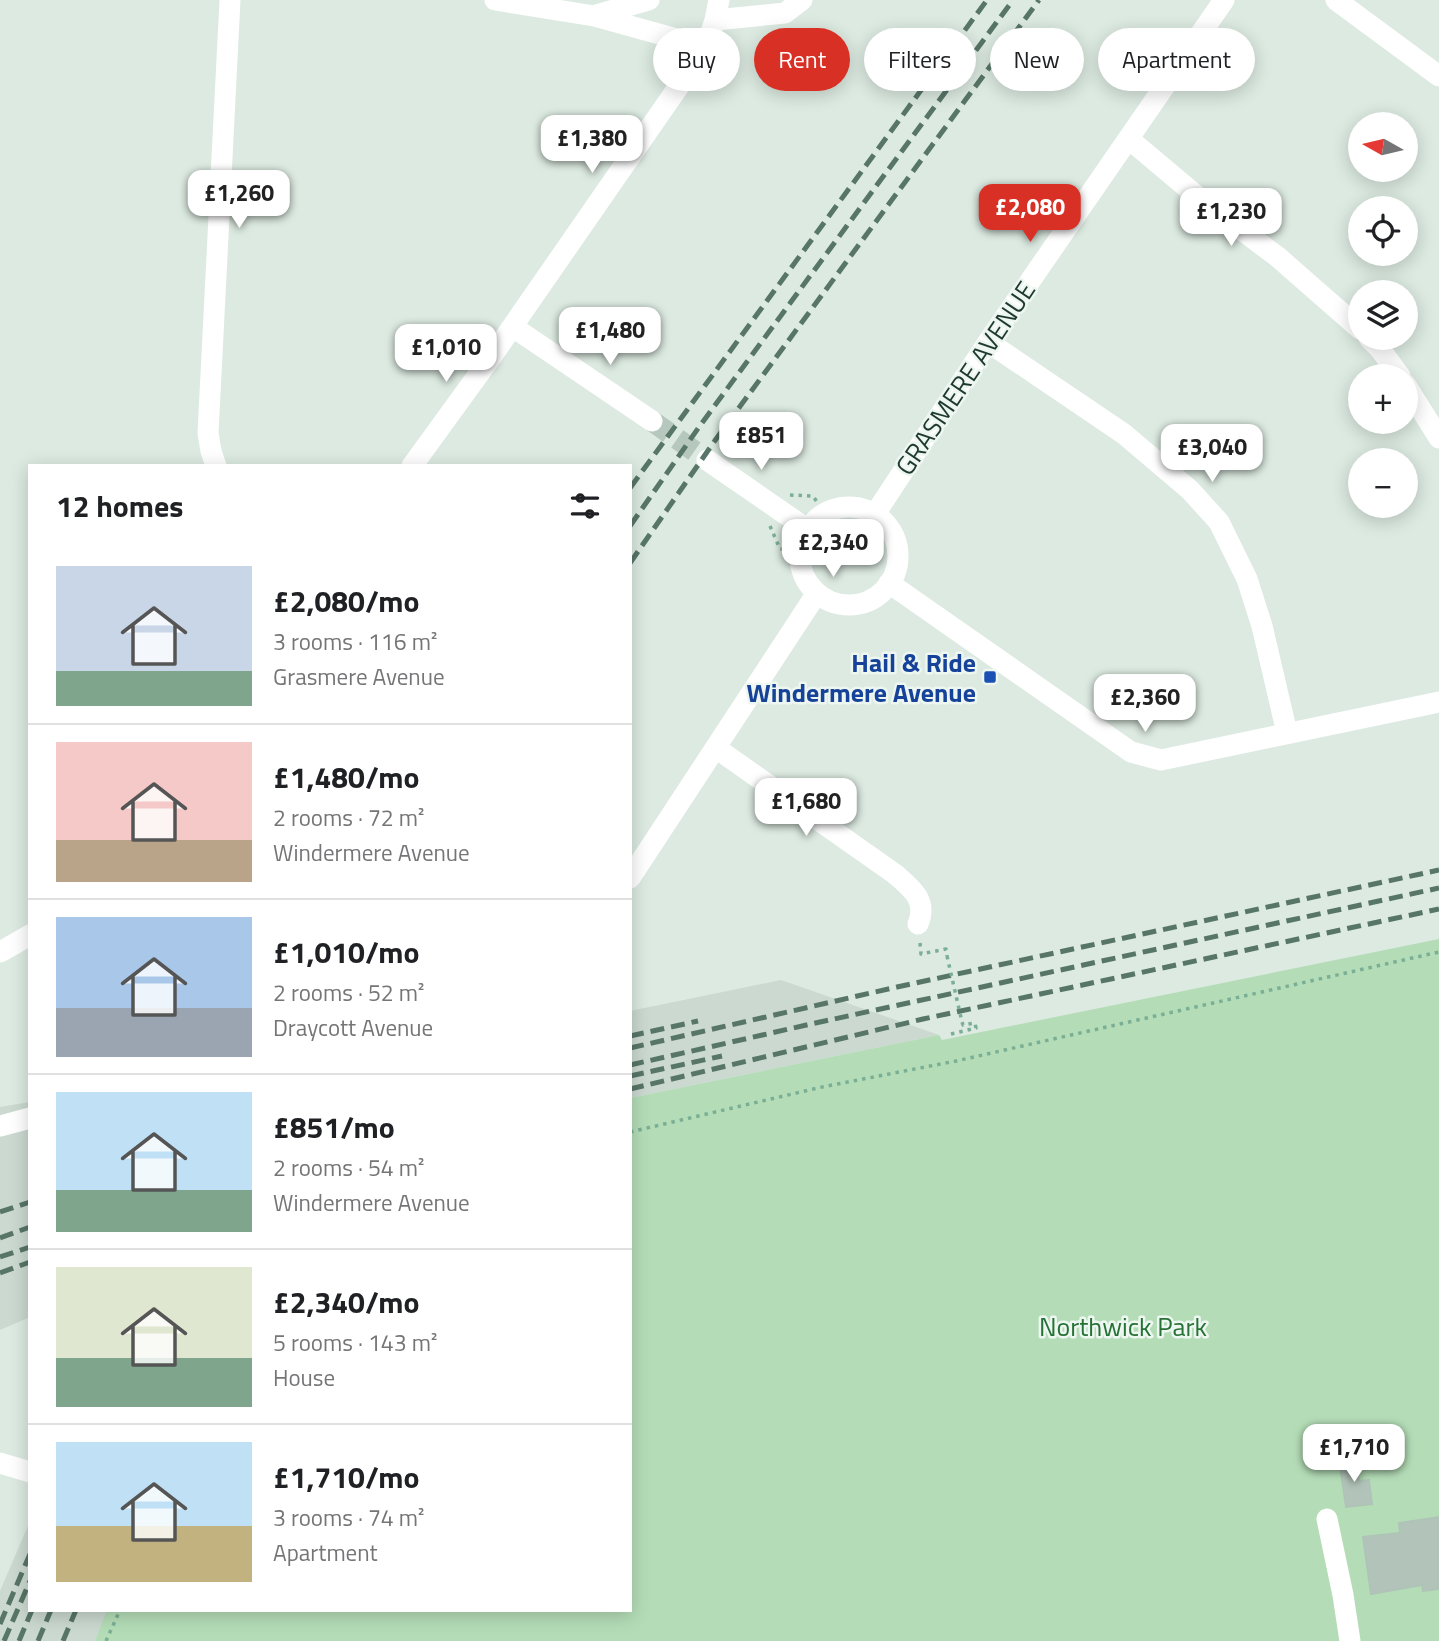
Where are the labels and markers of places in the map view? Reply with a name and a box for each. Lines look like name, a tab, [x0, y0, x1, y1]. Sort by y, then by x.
pin: £1,380	[535, 116, 649, 175]
pin: £1,260	[182, 170, 296, 230]
pin: £2,080	[973, 184, 1087, 244]
pin: £1,230	[1174, 188, 1288, 248]
pin: £1,480	[553, 308, 667, 367]
pin: £1,010	[389, 324, 503, 384]
pin: £851	[720, 412, 802, 472]
pin: £3,040	[1155, 424, 1269, 484]
pin: £2,340	[776, 520, 890, 579]
place label: Hail & Ride Windermere Avenue	[746, 643, 976, 712]
marker: Hail & Ride Windermere Avenue	[982, 669, 998, 685]
pin: £2,360	[1088, 674, 1202, 734]
pin: £1,680	[749, 778, 863, 838]
pin: £1,710	[1297, 1424, 1411, 1484]

